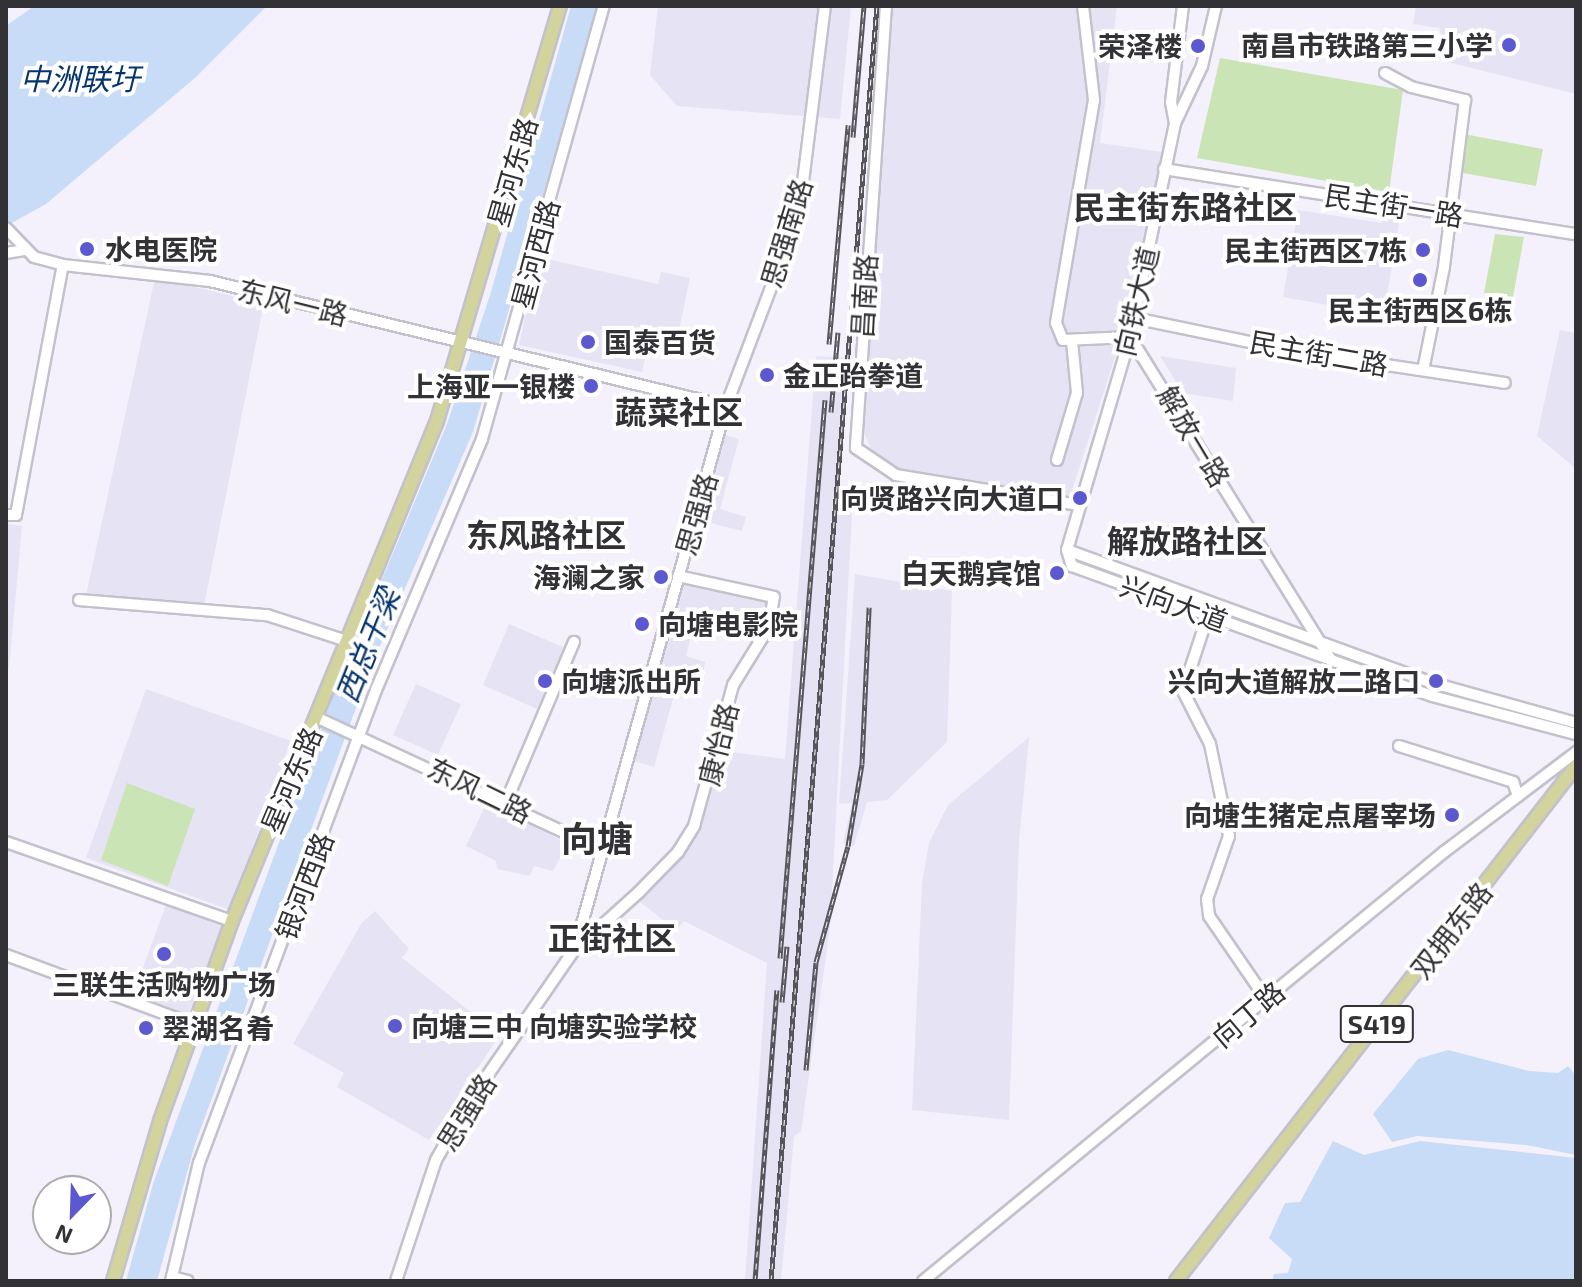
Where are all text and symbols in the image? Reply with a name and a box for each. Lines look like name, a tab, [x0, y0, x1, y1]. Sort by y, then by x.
place label: 南昌市铁路第三小学	[1241, 28, 1493, 62]
place label: 荣泽楼	[1098, 29, 1182, 63]
marker: 南昌市铁路第三小学	[1500, 36, 1518, 54]
marker: 荣泽楼	[1189, 37, 1207, 55]
water label: 中洲联圩	[20, 60, 140, 96]
street label: 星河东路	[480, 114, 544, 230]
street label: 思强南路	[754, 175, 818, 291]
street label: 民主街一路	[1322, 177, 1466, 233]
district label: 民主街东路社区	[1073, 187, 1297, 225]
street label: 星河西路	[504, 196, 566, 312]
place label: 水电医院	[105, 232, 217, 266]
place label: 民主街西区7栋	[1224, 233, 1407, 267]
marker: 水电医院	[76, 238, 98, 260]
marker: 民主街西区7栋	[1414, 241, 1432, 259]
street label: 向铁大道	[1107, 243, 1165, 359]
street label: 昌南路	[845, 253, 883, 339]
marker: 民主街西区6栋	[1411, 271, 1429, 289]
street label: 东风一路	[235, 272, 351, 332]
place label: 民主街西区6栋	[1328, 293, 1512, 327]
street label: 民主街二路	[1247, 324, 1391, 382]
place label: 国泰百货	[604, 325, 716, 359]
marker: 国泰百货	[579, 333, 597, 351]
place label: 金正跆拳道	[783, 358, 923, 392]
marker: 金正跆拳道	[758, 366, 776, 384]
place label: 上海亚一银楼	[407, 369, 575, 403]
marker: 上海亚一银楼	[582, 377, 600, 395]
street label: 解放一路	[1151, 379, 1237, 493]
district label: 蔬菜社区	[615, 392, 743, 430]
street label: 思强路	[668, 469, 724, 559]
place label: 向贤路兴向大道口	[840, 481, 1064, 515]
marker: 向贤路兴向大道口	[1071, 489, 1089, 507]
district label: 东风路社区	[466, 515, 626, 553]
district label: 解放路社区	[1107, 521, 1267, 559]
place label: 白天鹅宾馆	[901, 556, 1041, 590]
place label: 海澜之家	[533, 560, 645, 594]
marker: 白天鹅宾馆	[1048, 564, 1066, 582]
marker: 海澜之家	[652, 568, 670, 586]
street label: 兴向大道	[1116, 568, 1232, 638]
water label: 西总干梁	[328, 583, 406, 707]
place label: 向塘电影院	[658, 607, 798, 641]
marker: 向塘电影院	[633, 615, 651, 633]
place label: 向塘派出所	[561, 664, 701, 698]
place label: 兴向大道解放二路口	[1168, 664, 1420, 698]
marker: 向塘派出所	[536, 672, 554, 690]
marker: 兴向大道解放二路口	[1427, 672, 1445, 690]
street label: 康怡路	[692, 699, 744, 789]
street label: 星河东路	[254, 722, 328, 838]
street label: 东风二路	[422, 750, 538, 830]
place label: 向塘生猪定点屠宰场	[1184, 798, 1436, 832]
marker: 向塘生猪定点屠宰场	[1443, 806, 1461, 824]
district label: 向塘	[561, 816, 633, 860]
street label: 银河西路	[268, 828, 340, 944]
street label: 双拥东路	[1403, 876, 1499, 984]
district label: 正街社区	[548, 918, 676, 956]
marker: 三联生活购物广场	[155, 945, 173, 963]
place label: 三联生活购物广场	[52, 967, 276, 1001]
street label: 向丁路	[1205, 974, 1291, 1054]
road number: S419	[1339, 1002, 1415, 1046]
place label: 向塘三中 向塘实验学校	[411, 1009, 697, 1043]
place label: 翠湖名肴	[162, 1011, 274, 1045]
marker: 向塘三中 向塘实验学校	[386, 1017, 404, 1035]
marker: 翠湖名肴	[137, 1019, 155, 1037]
street label: 思强路	[429, 1067, 503, 1157]
north arrow	[32, 1175, 112, 1255]
text: N	[51, 1220, 76, 1250]

